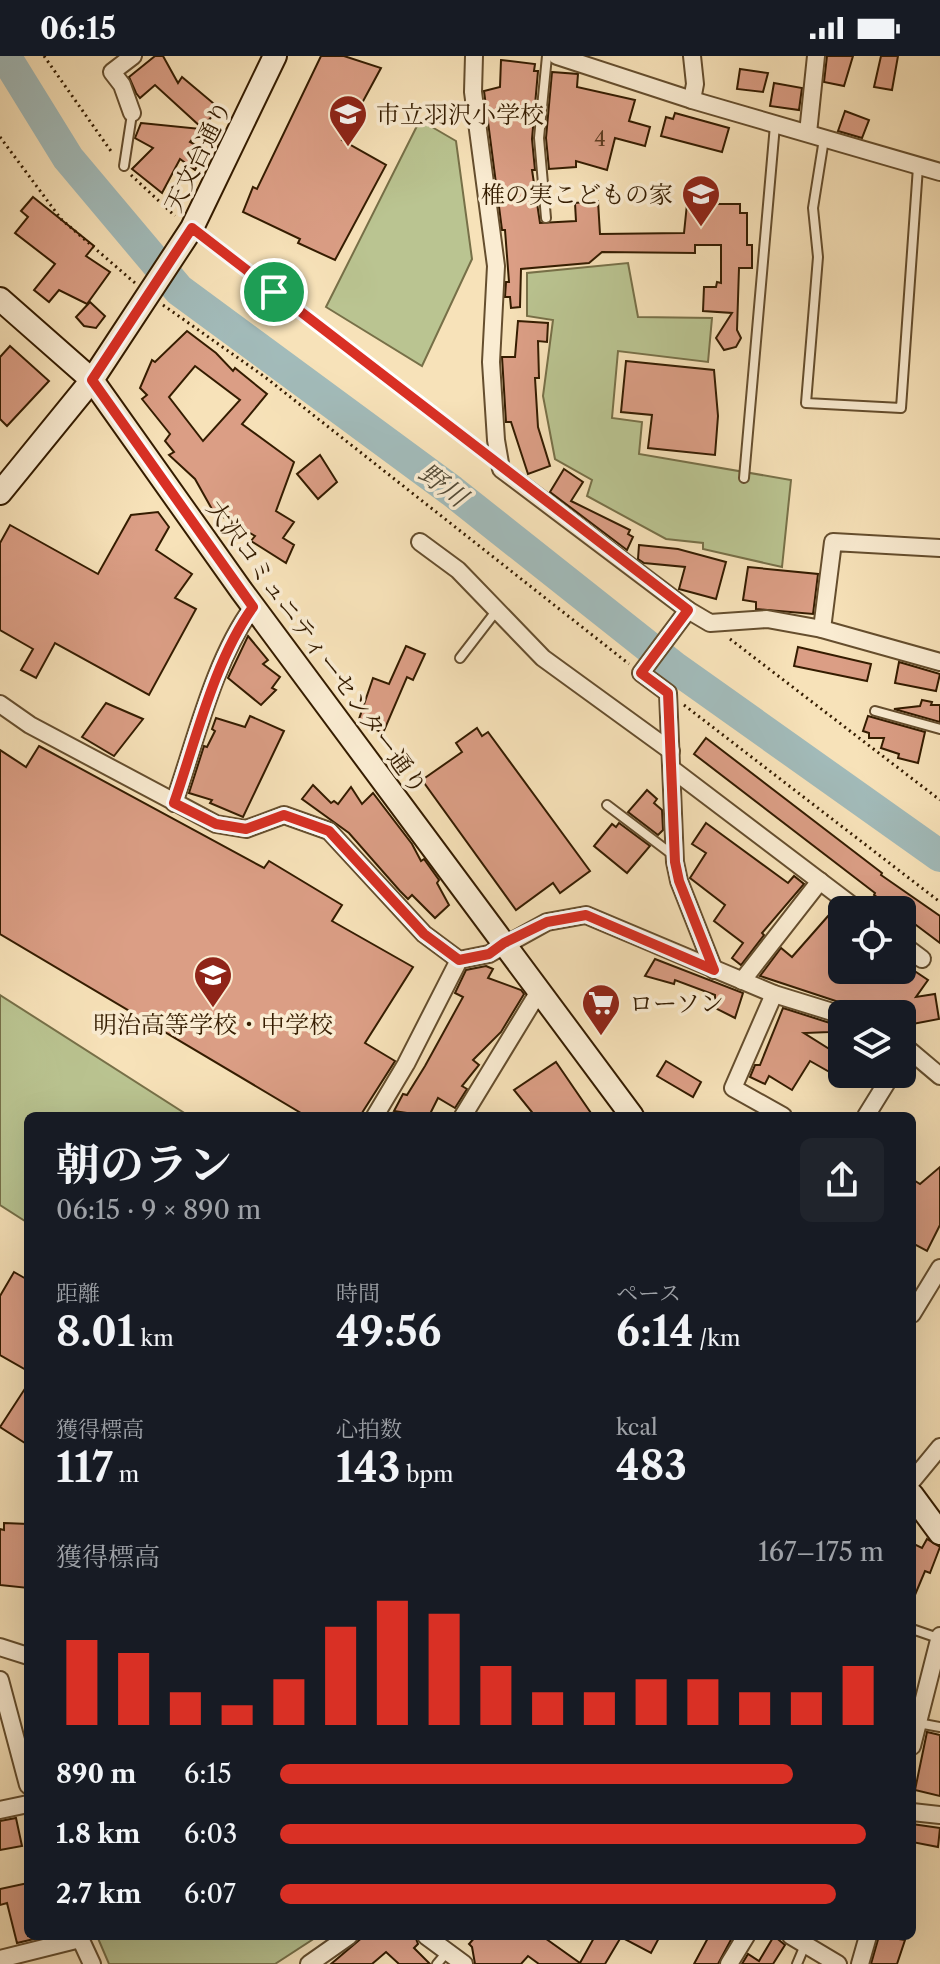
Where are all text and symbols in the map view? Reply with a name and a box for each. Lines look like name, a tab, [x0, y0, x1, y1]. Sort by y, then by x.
text: 06:15	[40, 10, 116, 47]
school or university icon: 市立羽沢小学校	[327, 93, 369, 148]
street label: 天文台通り	[159, 96, 237, 216]
place label: 市立羽沢小学校	[376, 100, 544, 129]
house number: 4	[594, 127, 606, 151]
school or university icon: 椎の実こどもの家	[680, 173, 722, 228]
place label: 椎の実こどもの家	[481, 180, 673, 209]
pin	[240, 258, 308, 326]
icon: arrive	[252, 270, 296, 314]
water label: 野川	[413, 457, 476, 515]
street label: 大沢コミュニティーセンター通り	[201, 494, 433, 800]
map controls	[828, 896, 916, 1088]
button: locate	[828, 896, 916, 984]
school or university icon: 明治高等学校・中学校	[192, 954, 234, 1009]
supermarket icon: ローソン	[580, 982, 622, 1037]
place label: ローソン	[629, 989, 724, 1018]
button: layers	[828, 1000, 916, 1088]
place label: 明治高等学校・中学校	[93, 1010, 333, 1039]
text: 朝のラン	[56, 1137, 232, 1191]
button: share	[800, 1138, 884, 1222]
text: 06:15 · 9 × 890 m	[56, 1194, 261, 1226]
text: 距離	[56, 1280, 100, 1307]
text: 時間	[336, 1280, 380, 1307]
text: ペース	[616, 1280, 681, 1307]
text: 8.01	[56, 1307, 135, 1356]
text: 49:56	[336, 1307, 441, 1356]
text: 6:14	[616, 1307, 693, 1356]
text: km	[135, 1325, 174, 1352]
text: /km	[693, 1325, 741, 1352]
text: kcal	[616, 1414, 658, 1441]
text: 獲得標高	[56, 1416, 144, 1443]
text: 心拍数	[336, 1416, 402, 1443]
text: 483	[616, 1441, 687, 1490]
text: 117	[56, 1443, 113, 1492]
text: 143	[336, 1443, 400, 1492]
text: m	[113, 1461, 139, 1488]
text: bpm	[400, 1461, 454, 1488]
text: 167–175 m	[758, 1536, 884, 1568]
text: 獲得標高	[56, 1541, 160, 1573]
text: 890 m	[56, 1758, 137, 1790]
text: 6:15	[184, 1758, 232, 1790]
text: 1.8 km	[56, 1818, 140, 1850]
text: 6:03	[184, 1818, 237, 1850]
text: 2.7 km	[56, 1878, 141, 1910]
text: 6:07	[184, 1878, 236, 1910]

